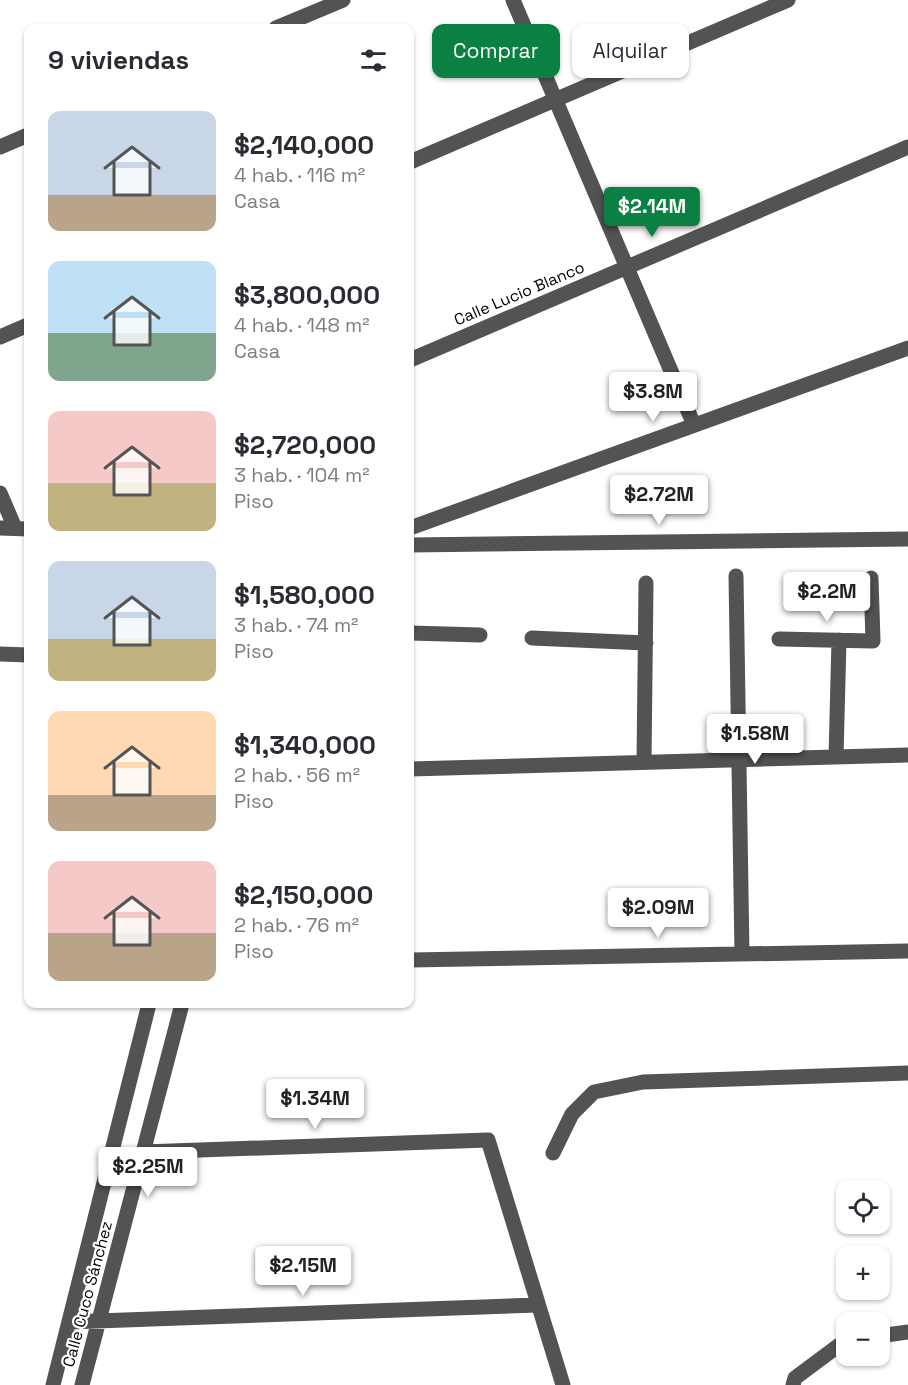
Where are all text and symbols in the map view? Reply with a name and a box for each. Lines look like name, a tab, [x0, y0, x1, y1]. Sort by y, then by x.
chip: Comprar	[432, 24, 560, 78]
chip: Alquilar	[572, 24, 689, 78]
text: 9 viviendas	[48, 43, 189, 77]
icon: filters	[357, 44, 390, 77]
text: $2,140,000	[234, 128, 374, 162]
icon: home	[96, 135, 168, 207]
text: 4 hab. · 116 m²	[234, 162, 365, 188]
pin: $2.14M	[603, 187, 701, 238]
text: Casa	[234, 188, 280, 214]
text: $2.14M	[618, 193, 686, 219]
street label: Calle Lucio Blanco	[451, 256, 588, 330]
text: $3,800,000	[234, 278, 380, 312]
icon: home	[96, 285, 168, 357]
text: 4 hab. · 148 m²	[234, 312, 370, 338]
text: Casa	[234, 338, 280, 364]
pin: $3.8M	[611, 372, 695, 423]
text: $3.8M	[623, 378, 683, 404]
text: $2,720,000	[234, 428, 376, 462]
icon: home	[96, 435, 168, 507]
text: 3 hab. · 104 m²	[234, 462, 369, 488]
pin: $2.72M	[610, 475, 708, 526]
text: $2.72M	[624, 481, 694, 507]
text: Piso	[234, 488, 274, 514]
pin: $2.2M	[785, 572, 869, 623]
text: $1,580,000	[234, 578, 375, 612]
text: $2.2M	[797, 578, 857, 604]
icon: home	[96, 585, 168, 657]
text: 3 hab. · 74 m²	[234, 612, 358, 638]
text: Piso	[234, 638, 274, 664]
pin: $1.58M	[706, 714, 804, 765]
text: $1.58M	[721, 720, 789, 746]
text: $1,340,000	[234, 728, 376, 762]
icon: home	[96, 735, 168, 807]
text: 2 hab. · 56 m²	[234, 762, 360, 788]
text: Piso	[234, 788, 274, 814]
text: $2,150,000	[234, 878, 373, 912]
icon: home	[96, 885, 168, 957]
pin: $2.09M	[609, 888, 707, 939]
text: $2.09M	[622, 894, 694, 920]
text: 2 hab. · 76 m²	[234, 912, 359, 938]
text: Piso	[234, 938, 274, 964]
pin: $1.34M	[266, 1079, 364, 1130]
text: $1.34M	[280, 1085, 350, 1111]
pin: $2.25M	[99, 1147, 197, 1198]
text: $2.25M	[112, 1153, 184, 1179]
map controls	[836, 1180, 890, 1366]
button: locate	[836, 1180, 890, 1234]
street label: Calle Cuco Sánchez	[58, 1219, 117, 1369]
pin: $2.15M	[254, 1246, 352, 1297]
button: +	[836, 1246, 890, 1300]
text: $2.15M	[269, 1252, 337, 1278]
button: −	[836, 1312, 890, 1366]

